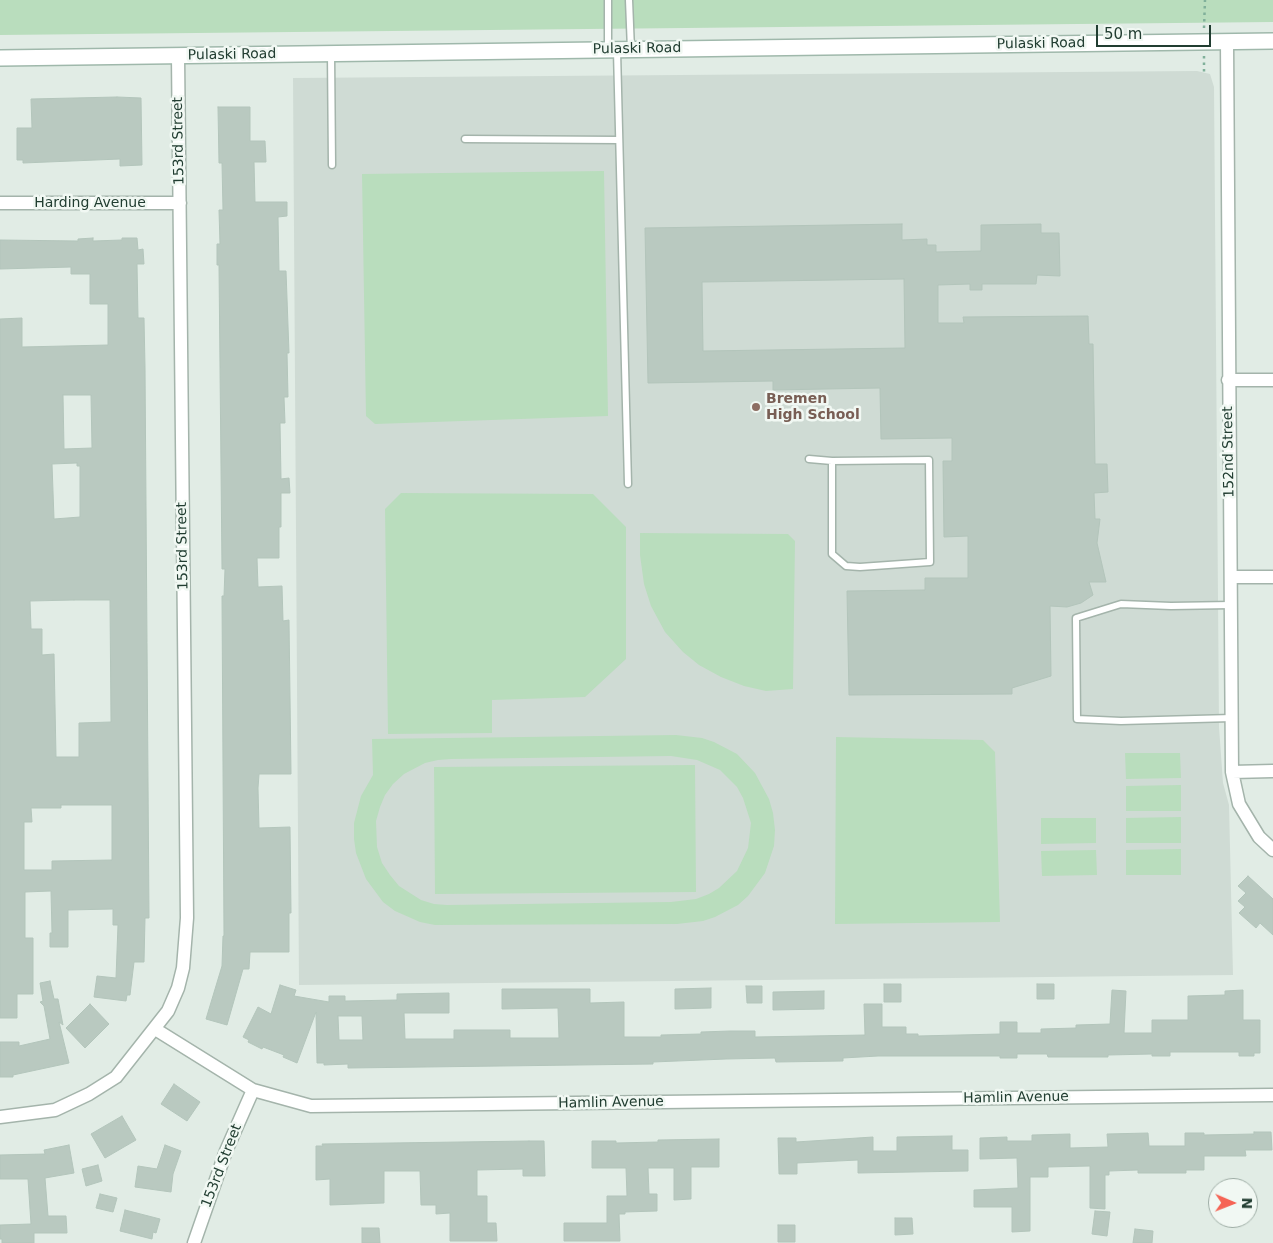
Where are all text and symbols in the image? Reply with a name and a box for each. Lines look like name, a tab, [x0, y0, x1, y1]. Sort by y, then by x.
scale bar	[1098, 15, 1213, 47]
text: 50 m	[1104, 25, 1142, 43]
street label: Pulaski Road	[997, 35, 1085, 53]
street label: Pulaski Road	[593, 40, 681, 58]
street label: Pulaski Road	[188, 46, 276, 64]
street label: 153rd Street	[170, 97, 188, 185]
street label: Harding Avenue	[34, 195, 146, 211]
place label: Bremen High School	[766, 391, 860, 424]
marker: Bremen High School	[750, 401, 762, 413]
street label: 152nd Street	[1220, 406, 1238, 498]
street label: 153rd Street	[174, 502, 192, 590]
street label: Hamlin Avenue	[963, 1089, 1069, 1107]
street label: Hamlin Avenue	[558, 1094, 664, 1112]
street label: 153rd Street	[198, 1122, 246, 1210]
north arrow	[1208, 1178, 1258, 1228]
text: N	[1239, 1197, 1255, 1209]

